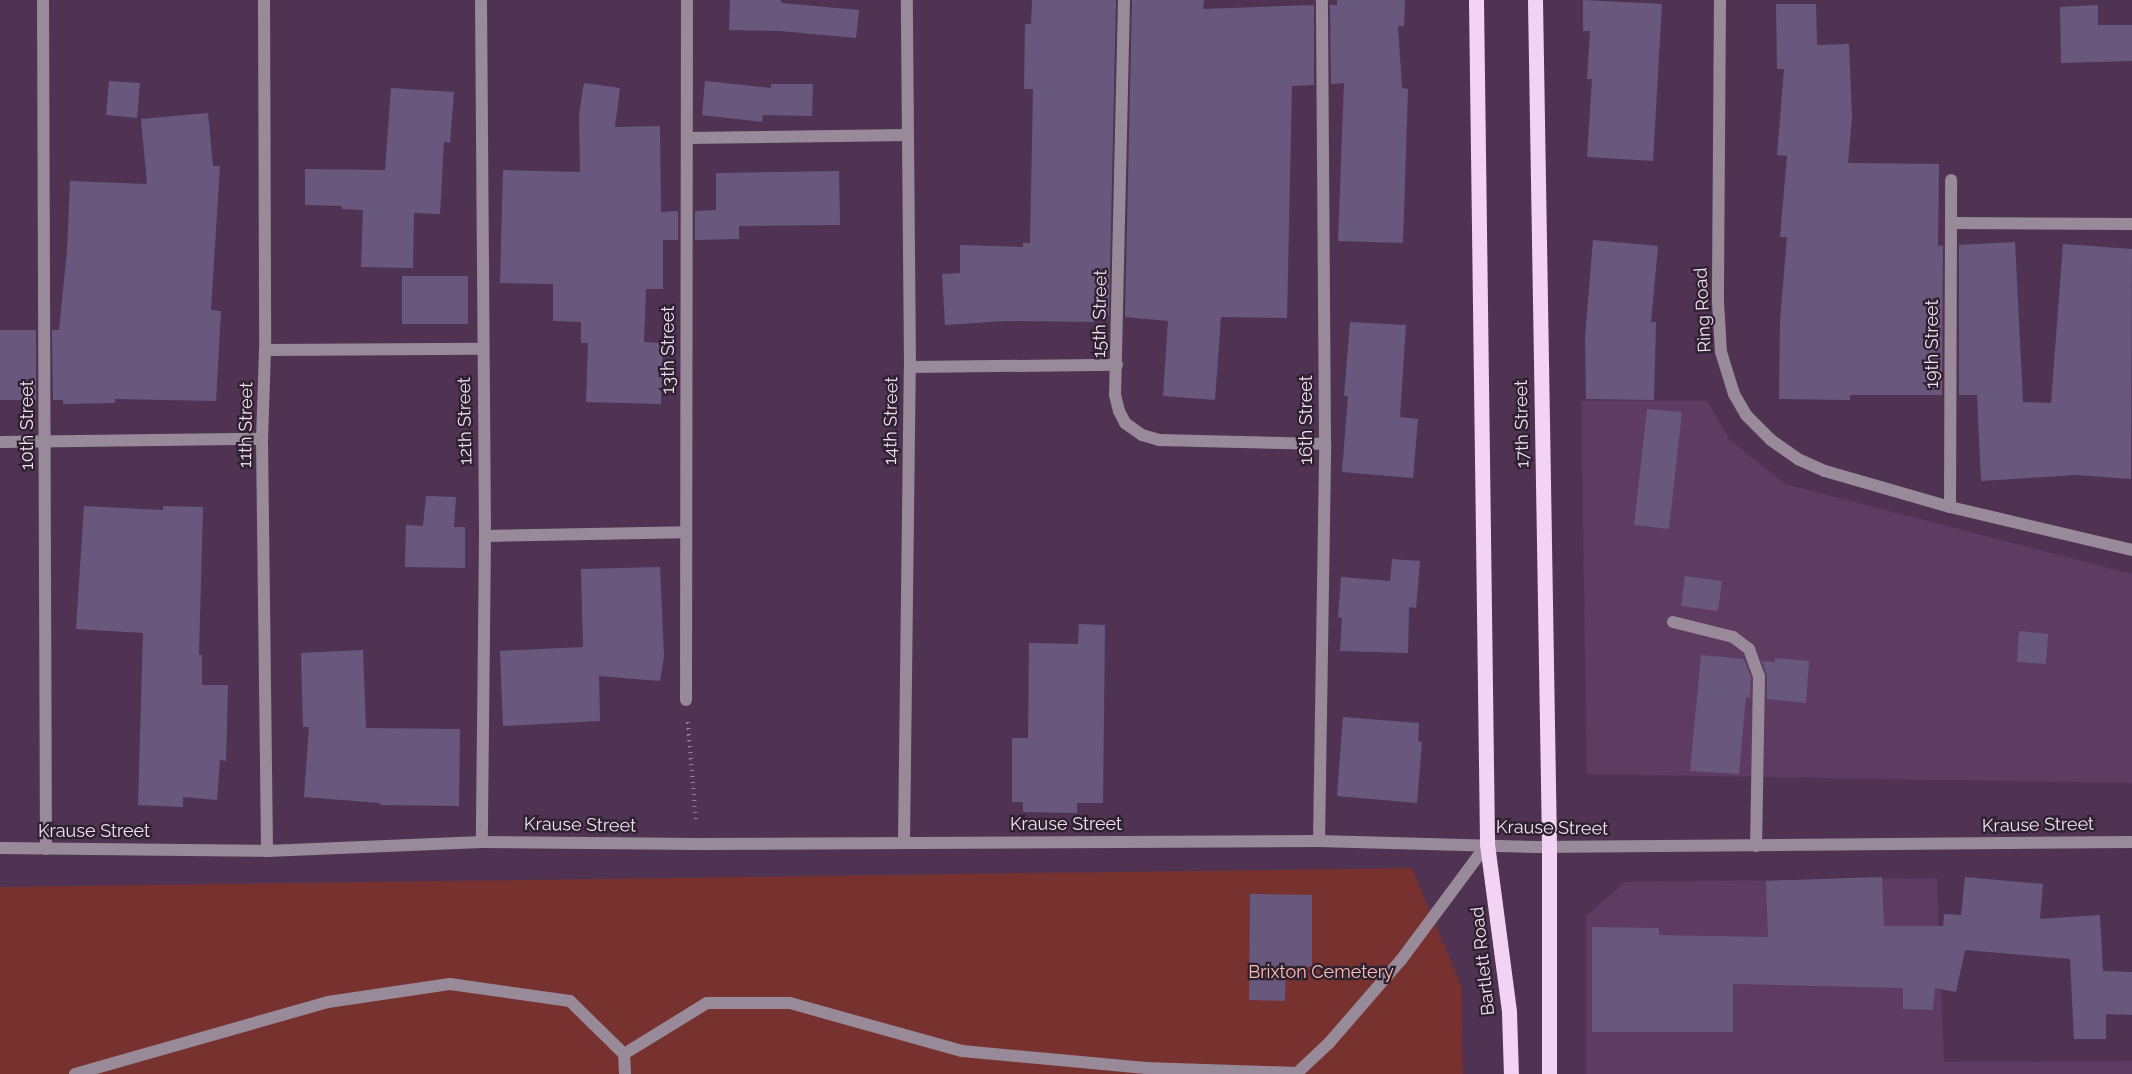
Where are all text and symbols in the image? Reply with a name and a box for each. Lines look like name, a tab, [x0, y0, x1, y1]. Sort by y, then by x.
street label: Ring Road	[1690, 267, 1716, 353]
street label: 15th Street	[1088, 270, 1112, 358]
street label: 19th Street	[1921, 299, 1943, 389]
street label: 13th Street	[657, 306, 679, 394]
street label: 16th Street	[1295, 375, 1317, 465]
street label: 12th Street	[453, 377, 477, 465]
street label: 14th Street	[879, 377, 903, 465]
street label: 10th Street	[16, 380, 38, 470]
street label: 17th Street	[1510, 380, 1534, 468]
street label: 11th Street	[234, 382, 258, 468]
street label: Krause Street	[524, 813, 636, 837]
street label: Krause Street	[1010, 813, 1122, 835]
street label: Krause Street	[1982, 813, 2094, 837]
street label: Krause Street	[1496, 816, 1608, 840]
street label: Krause Street	[38, 820, 150, 842]
street label: Bartlett Road	[1467, 905, 1499, 1017]
park label: Brixton Cemetery	[1248, 961, 1394, 983]

